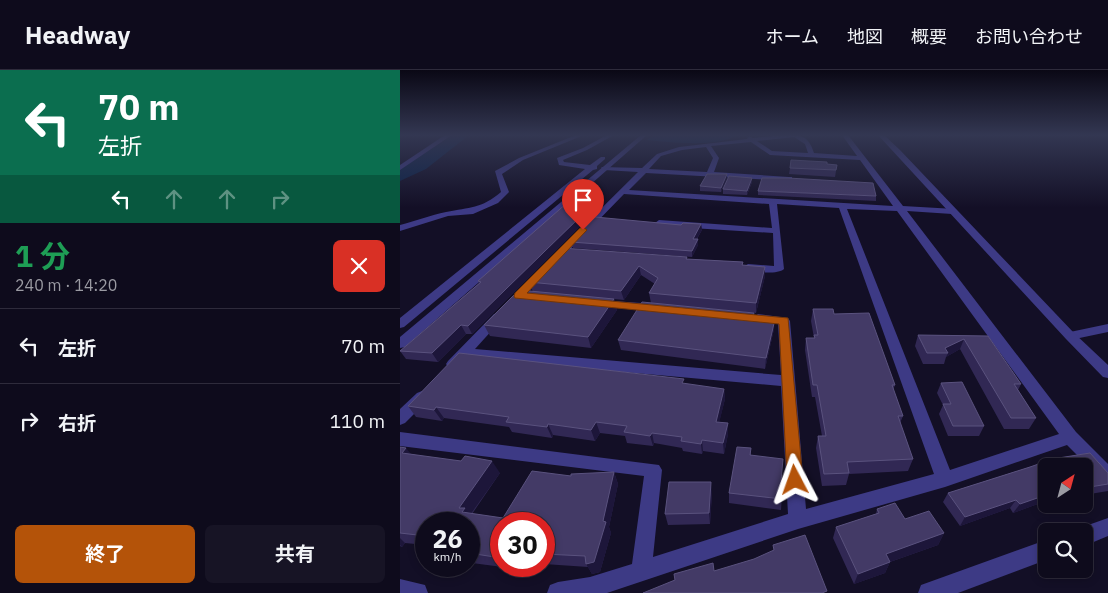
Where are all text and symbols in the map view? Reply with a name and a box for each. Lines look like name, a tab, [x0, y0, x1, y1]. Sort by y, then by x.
text: Headway	[25, 19, 130, 51]
text: ホーム	[766, 25, 819, 48]
text: 地図	[847, 25, 883, 48]
text: 概要	[911, 25, 947, 48]
text: お問い合わせ	[975, 25, 1083, 48]
text: 70 m	[98, 84, 180, 130]
icon: left	[15, 90, 80, 155]
text: 左折	[98, 131, 142, 160]
pin	[562, 179, 604, 230]
icon: left	[107, 185, 135, 213]
icon: ahead	[160, 185, 188, 213]
icon: ahead	[213, 185, 241, 213]
icon: right	[266, 185, 294, 213]
icon: arrive	[569, 186, 597, 214]
text: 1 分	[15, 236, 70, 275]
button: close	[333, 240, 385, 292]
text: 240 m · 14:20	[15, 275, 117, 295]
icon: left	[15, 332, 43, 360]
text: 70 m	[341, 334, 385, 358]
text: 左折	[58, 336, 96, 360]
icon: right	[15, 407, 43, 435]
text: 110 m	[330, 409, 385, 433]
text: 右折	[58, 411, 96, 435]
position arrow	[768, 453, 820, 505]
north arrow	[1038, 458, 1092, 512]
map controls	[1038, 458, 1093, 578]
speed limit sign: 30	[490, 512, 555, 577]
text: 26	[432, 522, 463, 555]
button: search	[1038, 523, 1093, 578]
button: 終了	[15, 525, 195, 583]
button: 共有	[205, 525, 385, 583]
text: km/h	[433, 549, 462, 564]

